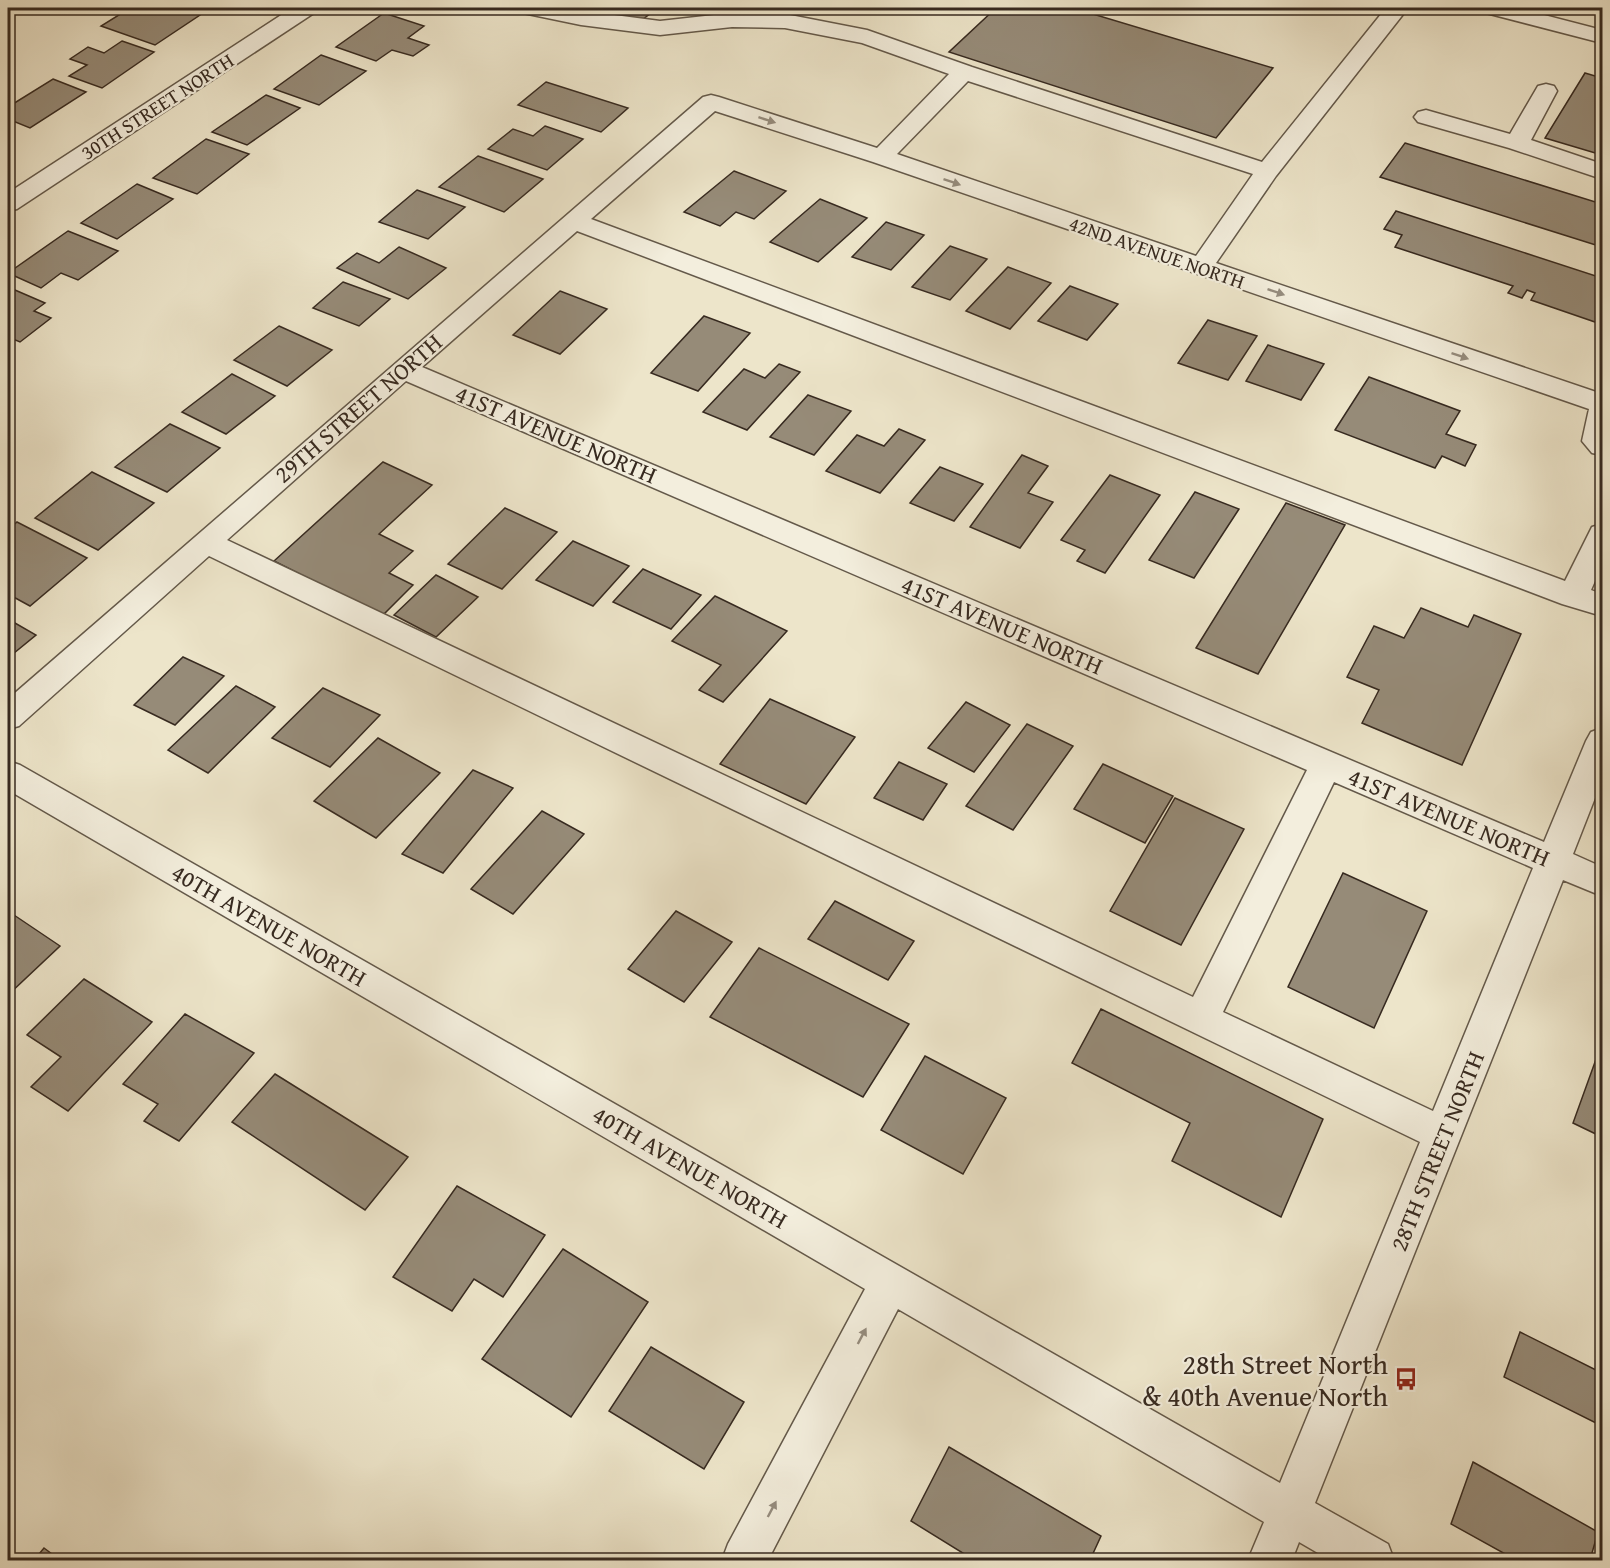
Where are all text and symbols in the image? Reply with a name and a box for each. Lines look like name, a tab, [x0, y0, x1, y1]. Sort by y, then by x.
street label: 30TH STREET NORTH	[75, 46, 239, 166]
one-way arrow	[758, 116, 776, 125]
one-way arrow	[943, 177, 961, 187]
street label: 42ND AVENUE NORTH	[1065, 208, 1249, 296]
one-way arrow	[1267, 288, 1285, 298]
street label: 29TH STREET NORTH	[266, 325, 450, 491]
one-way arrow	[1451, 351, 1469, 361]
street label: 41ST AVENUE NORTH	[450, 376, 662, 492]
street label: 41ST AVENUE NORTH	[896, 567, 1108, 683]
street label: 41ST AVENUE NORTH	[1343, 759, 1555, 875]
street label: 40TH AVENUE NORTH	[165, 855, 373, 995]
street label: 28TH STREET NORTH	[1381, 1046, 1493, 1256]
street label: 40TH AVENUE NORTH	[586, 1097, 794, 1237]
one-way arrow	[857, 1327, 867, 1344]
place label: 28th Street North & 40th Avenue North	[1142, 1343, 1388, 1416]
bus stop icon: 28th Street North & 40th Avenue North	[1393, 1366, 1419, 1392]
one-way arrow	[767, 1500, 776, 1517]

